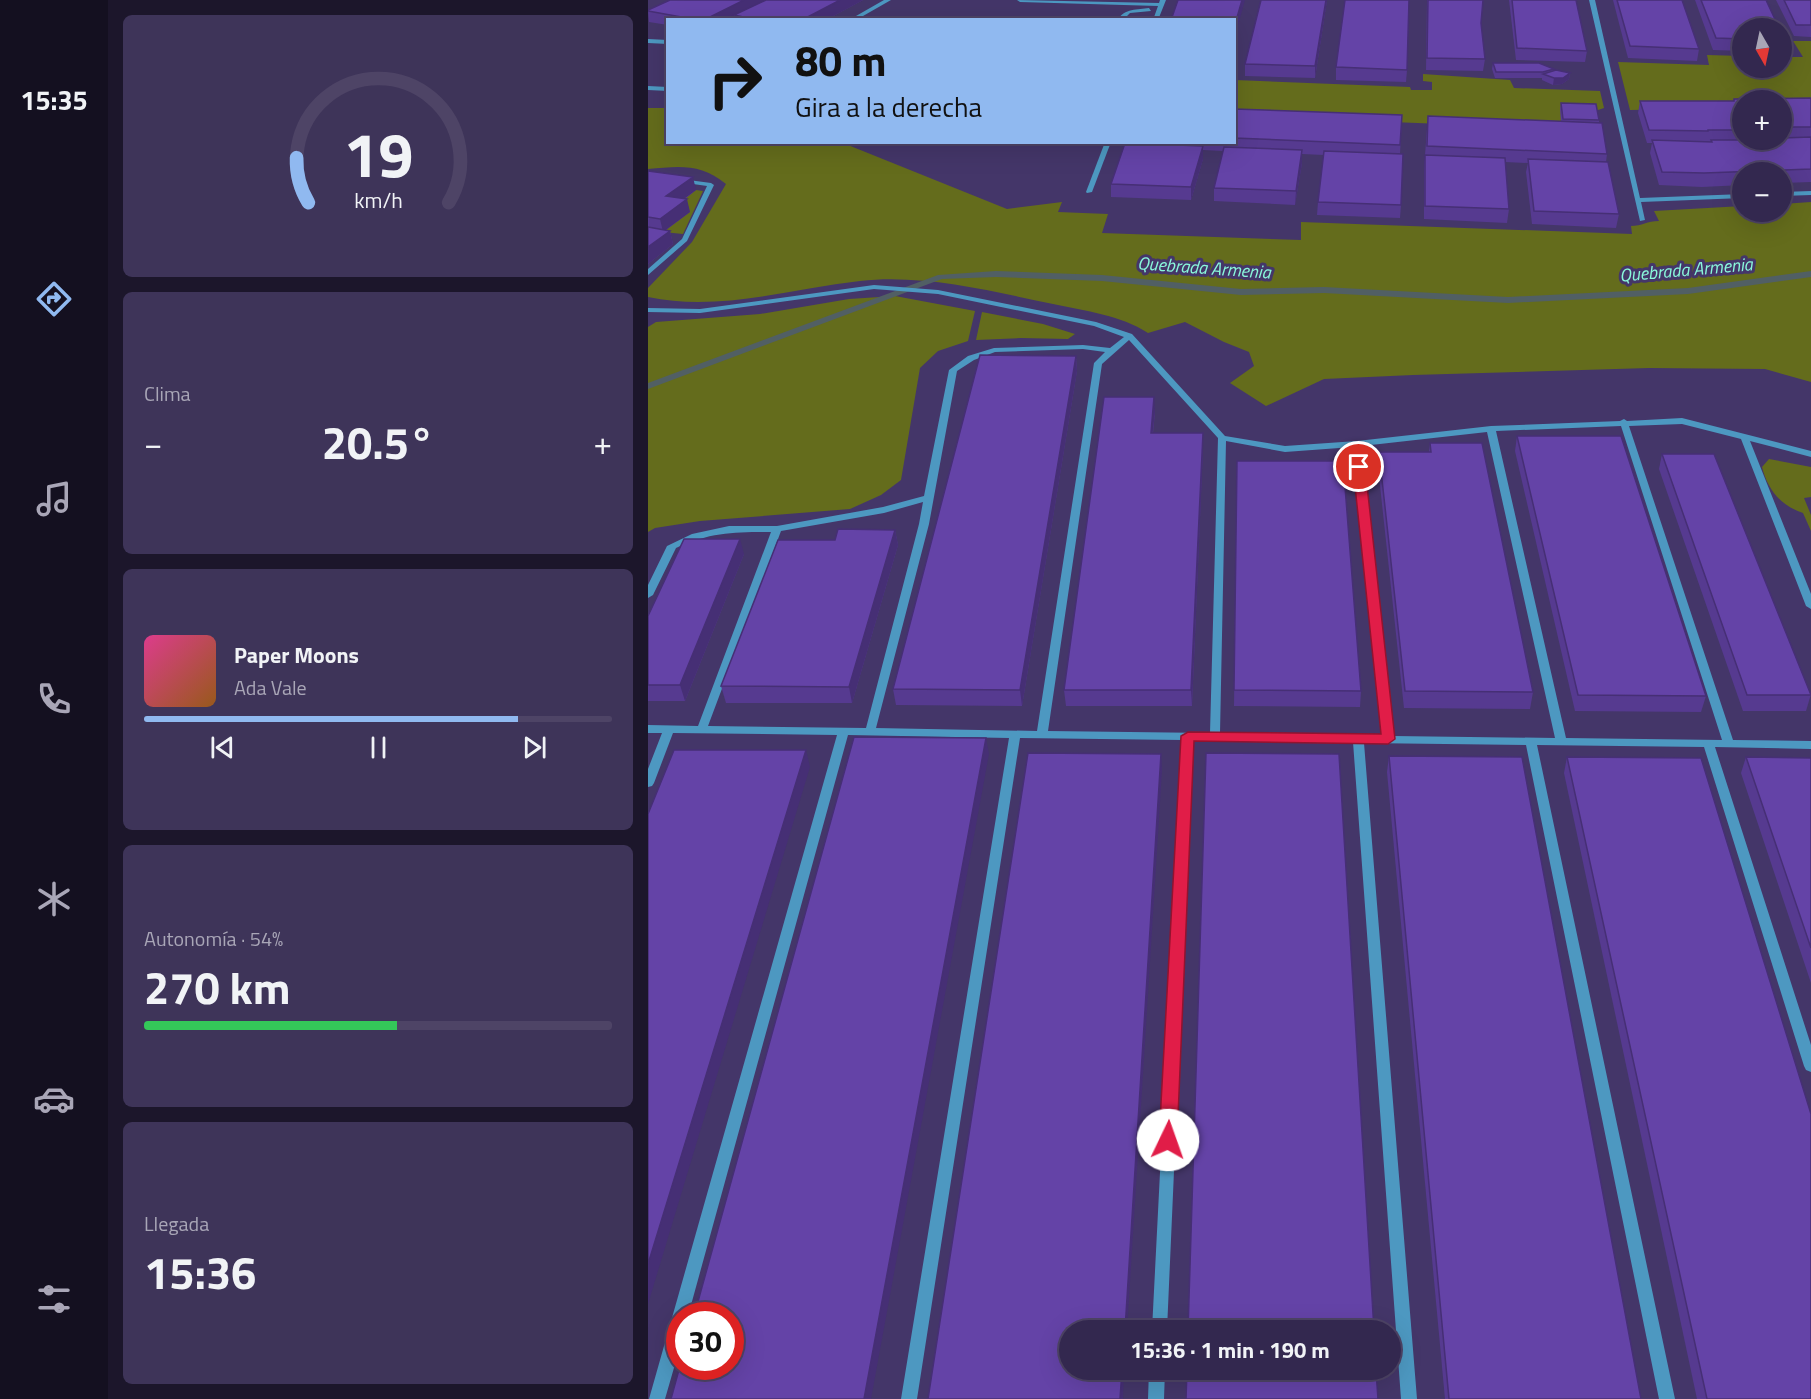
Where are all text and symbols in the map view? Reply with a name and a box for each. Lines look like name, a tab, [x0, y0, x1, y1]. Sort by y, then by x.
north arrow	[1732, 18, 1792, 78]
map controls	[1732, 18, 1792, 222]
text: 80 m	[795, 28, 887, 92]
icon: right	[696, 42, 774, 120]
text: 15:35	[20, 79, 88, 120]
text: Gira a la derecha	[795, 86, 982, 127]
button: +	[1732, 90, 1792, 150]
text: 19	[343, 106, 413, 201]
button: −	[1732, 162, 1792, 222]
text: km/h	[354, 184, 402, 216]
water label: Quebrada Armenia	[1136, 249, 1273, 286]
water label: Quebrada Armenia	[1618, 250, 1755, 289]
icon: directions	[33, 278, 75, 320]
text: Clima	[144, 378, 191, 409]
text: 20.5°	[322, 408, 434, 476]
text: −	[144, 418, 162, 468]
text: +	[594, 418, 612, 468]
pin	[1333, 441, 1384, 492]
icon: arrive	[1342, 450, 1375, 483]
icon: music	[33, 478, 75, 520]
text: Paper Moons	[234, 638, 359, 672]
text: Ada Vale	[234, 672, 307, 703]
icon: phone	[33, 678, 75, 720]
icon: previous	[206, 731, 239, 764]
icon: pause	[362, 731, 395, 764]
icon: next	[518, 731, 551, 764]
icon: climate	[33, 878, 75, 920]
text: Autonomía · 54%	[144, 923, 283, 954]
text: 270 km	[144, 953, 290, 1021]
icon: car	[33, 1078, 75, 1120]
position arrow	[1136, 1108, 1200, 1172]
text: Llegada	[144, 1208, 209, 1239]
text: 15:36	[144, 1238, 256, 1306]
icon: filters	[33, 1278, 75, 1320]
speed limit sign: 30	[666, 1302, 744, 1380]
text: 15:36 · 1 min · 190 m	[1130, 1333, 1330, 1367]

